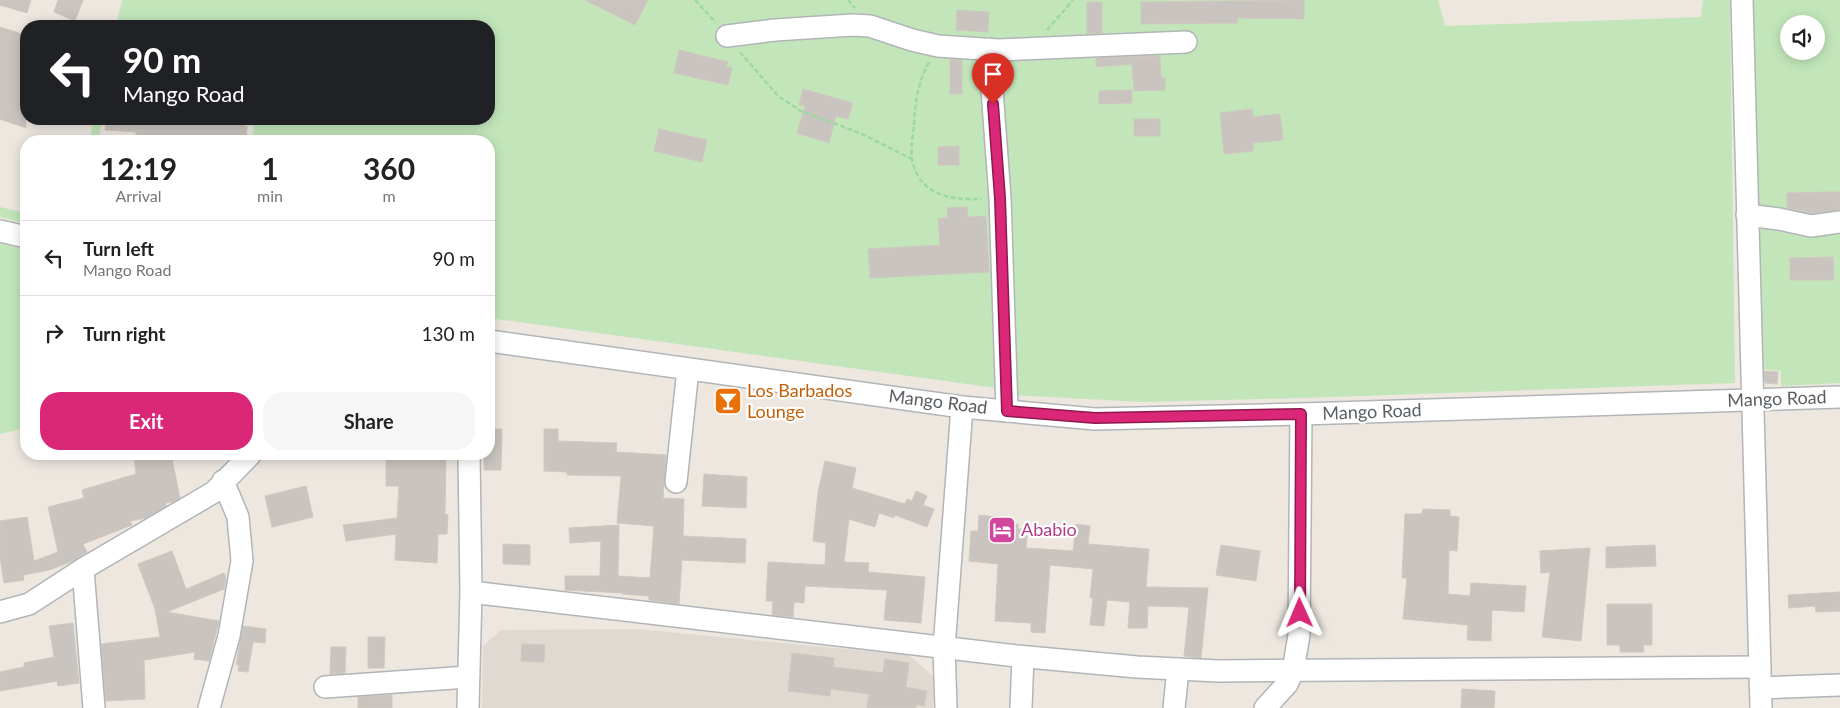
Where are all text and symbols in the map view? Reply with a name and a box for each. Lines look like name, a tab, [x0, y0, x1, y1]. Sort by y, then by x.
map controls	[1780, 15, 1825, 60]
button: sound	[1780, 15, 1825, 60]
text: 90 m	[123, 38, 201, 80]
icon: left	[40, 40, 105, 105]
pin	[972, 53, 1014, 104]
icon: arrive	[979, 60, 1007, 88]
text: Mango Road	[123, 80, 244, 107]
text: 12:19	[100, 150, 177, 186]
text: 1	[261, 150, 279, 186]
text: 360	[363, 150, 415, 186]
text: Arrival	[115, 186, 162, 205]
text: min	[257, 186, 283, 205]
text: m	[382, 186, 396, 205]
text: Turn left	[83, 237, 154, 260]
icon: left	[40, 244, 68, 272]
text: 90 m	[432, 247, 475, 270]
text: Mango Road	[83, 260, 171, 279]
icon: right	[40, 319, 68, 347]
text: Turn right	[83, 322, 165, 345]
text: 130 m	[421, 322, 475, 345]
place label: Los Barbados Lounge	[747, 379, 852, 422]
street label: Mango Road	[887, 384, 989, 418]
street label: Mango Road	[1727, 385, 1827, 411]
bar icon: Los Barbados Lounge	[713, 386, 743, 416]
button: Exit	[40, 392, 253, 450]
button: Share	[263, 392, 475, 450]
street label: Mango Road	[1322, 398, 1422, 424]
hotel icon: Ababio	[987, 515, 1017, 545]
place label: Ababio	[1021, 518, 1077, 540]
position arrow	[1273, 586, 1325, 638]

